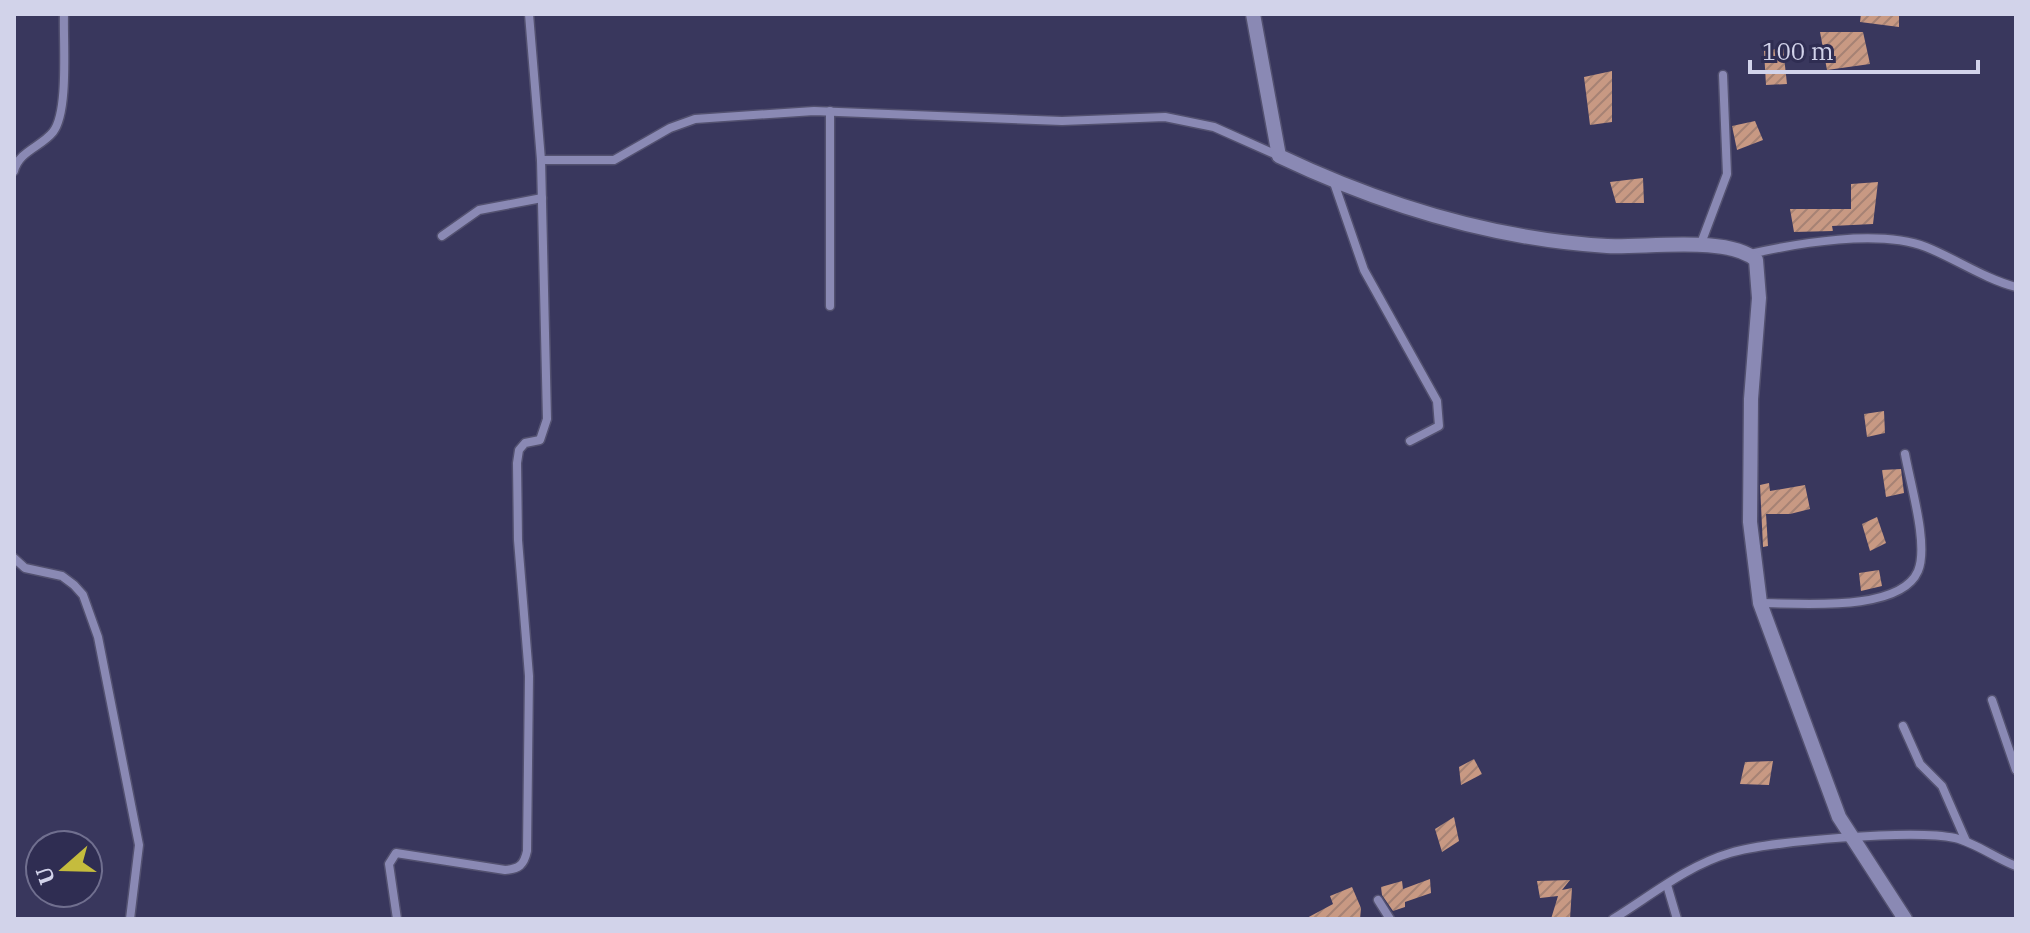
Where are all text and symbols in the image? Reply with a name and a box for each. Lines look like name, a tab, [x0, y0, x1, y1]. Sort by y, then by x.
scale bar	[1750, 24, 1978, 74]
text: 100 m	[1762, 35, 1834, 67]
north arrow	[24, 829, 104, 909]
text: U	[28, 863, 61, 889]

